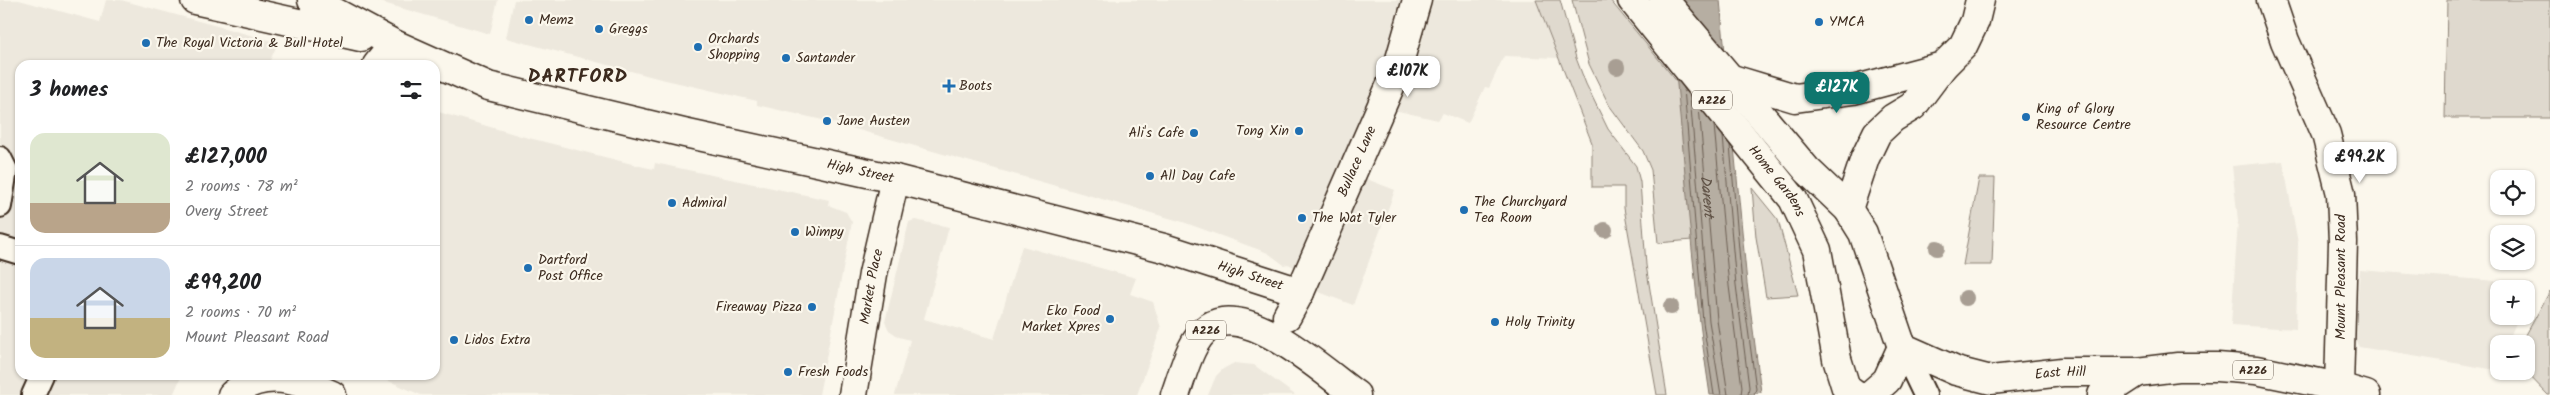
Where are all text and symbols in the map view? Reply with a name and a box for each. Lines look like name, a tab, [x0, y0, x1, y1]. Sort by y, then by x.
place label: Memz	[539, 9, 574, 31]
place label: YMCA	[1829, 11, 1865, 33]
marker: Memz	[523, 14, 535, 26]
marker: YMCA	[1813, 16, 1825, 28]
place label: Greggs	[609, 18, 648, 40]
marker: Greggs	[593, 23, 605, 35]
place label: Orchards Shopping	[708, 28, 760, 66]
place label: The Royal Victoria & Bull Hotel	[156, 32, 344, 54]
marker: The Royal Victoria & Bull Hotel	[140, 37, 152, 49]
marker: Orchards Shopping	[692, 41, 704, 53]
place label: Santander	[796, 47, 856, 69]
marker: Santander	[780, 52, 792, 64]
pin: £107K	[1373, 56, 1443, 98]
text: £107K	[1387, 59, 1429, 84]
district label: DARTFORD	[528, 62, 628, 92]
pin: £127K	[1802, 72, 1872, 114]
text: 3 homes	[30, 74, 108, 107]
place label: Boots	[959, 75, 992, 97]
text: £127K	[1815, 75, 1859, 100]
icon: filters	[397, 76, 425, 104]
marker: Boots	[943, 80, 955, 92]
road number: A226	[1692, 90, 1732, 110]
place label: King of Glory Resource Centre	[2036, 98, 2131, 136]
place label: Jane Austen	[837, 110, 910, 132]
marker: King of Glory Resource Centre	[2020, 111, 2032, 123]
marker: Jane Austen	[821, 115, 833, 127]
place label: Tong Xin	[1236, 120, 1289, 142]
place label: Ali's Cafe	[1129, 122, 1185, 144]
street label: Bullace Lane	[1332, 122, 1383, 200]
marker: Tong Xin	[1293, 125, 1305, 137]
marker: Ali's Cafe	[1188, 127, 1200, 139]
street label: Home Gardens	[1743, 140, 1811, 221]
text: £127,000	[185, 141, 267, 174]
pin: £99.2K	[2319, 142, 2401, 184]
text: £99.2K	[2335, 145, 2385, 170]
icon: home	[70, 153, 130, 213]
street label: High Street	[825, 153, 896, 190]
place label: All Day Cafe	[1160, 165, 1236, 187]
marker: All Day Cafe	[1144, 170, 1156, 182]
map controls	[2490, 170, 2535, 380]
button: locate	[2490, 170, 2535, 215]
text: 2 rooms · 78 m²	[185, 174, 298, 199]
water label: Darent	[1693, 175, 1721, 221]
place label: The Churchyard Tea Room	[1474, 191, 1568, 229]
place label: Admiral	[682, 192, 727, 214]
marker: Admiral	[666, 197, 678, 209]
text: Overy Street	[185, 199, 269, 224]
marker: The Churchyard Tea Room	[1458, 204, 1470, 216]
place label: The Wat Tyler	[1312, 207, 1397, 229]
marker: The Wat Tyler	[1296, 212, 1308, 224]
street label: Mount Pleasant Road	[2330, 213, 2352, 340]
place label: Wimpy	[805, 221, 844, 243]
button: layers	[2490, 225, 2535, 270]
marker: Wimpy	[789, 226, 801, 238]
street label: Market Place	[854, 246, 890, 326]
place label: Dartford Post Office	[538, 249, 603, 287]
street label: High Street	[1215, 255, 1287, 297]
marker: Dartford Post Office	[522, 262, 534, 274]
text: £99,200	[185, 267, 261, 300]
icon: home	[70, 278, 130, 338]
button: +	[2490, 280, 2535, 325]
place label: Fireaway Pizza	[716, 296, 802, 318]
text: 2 rooms · 70 m²	[185, 300, 296, 325]
place label: Eko Food Market Xpres	[1022, 300, 1101, 338]
marker: Fireaway Pizza	[806, 301, 818, 313]
place label: Holy Trinity	[1505, 311, 1575, 333]
marker: Eko Food Market Xpres	[1104, 313, 1116, 325]
marker: Holy Trinity	[1489, 316, 1501, 328]
road number: A226	[1186, 320, 1226, 340]
text: Mount Pleasant Road	[185, 325, 329, 350]
place label: Lidos Extra	[464, 329, 531, 351]
marker: Lidos Extra	[448, 334, 460, 346]
button: −	[2490, 335, 2535, 380]
road number: A226	[2233, 360, 2273, 380]
place label: Fresh Foods	[798, 361, 868, 383]
street label: East Hill	[2034, 361, 2087, 386]
marker: Fresh Foods	[782, 366, 794, 378]

